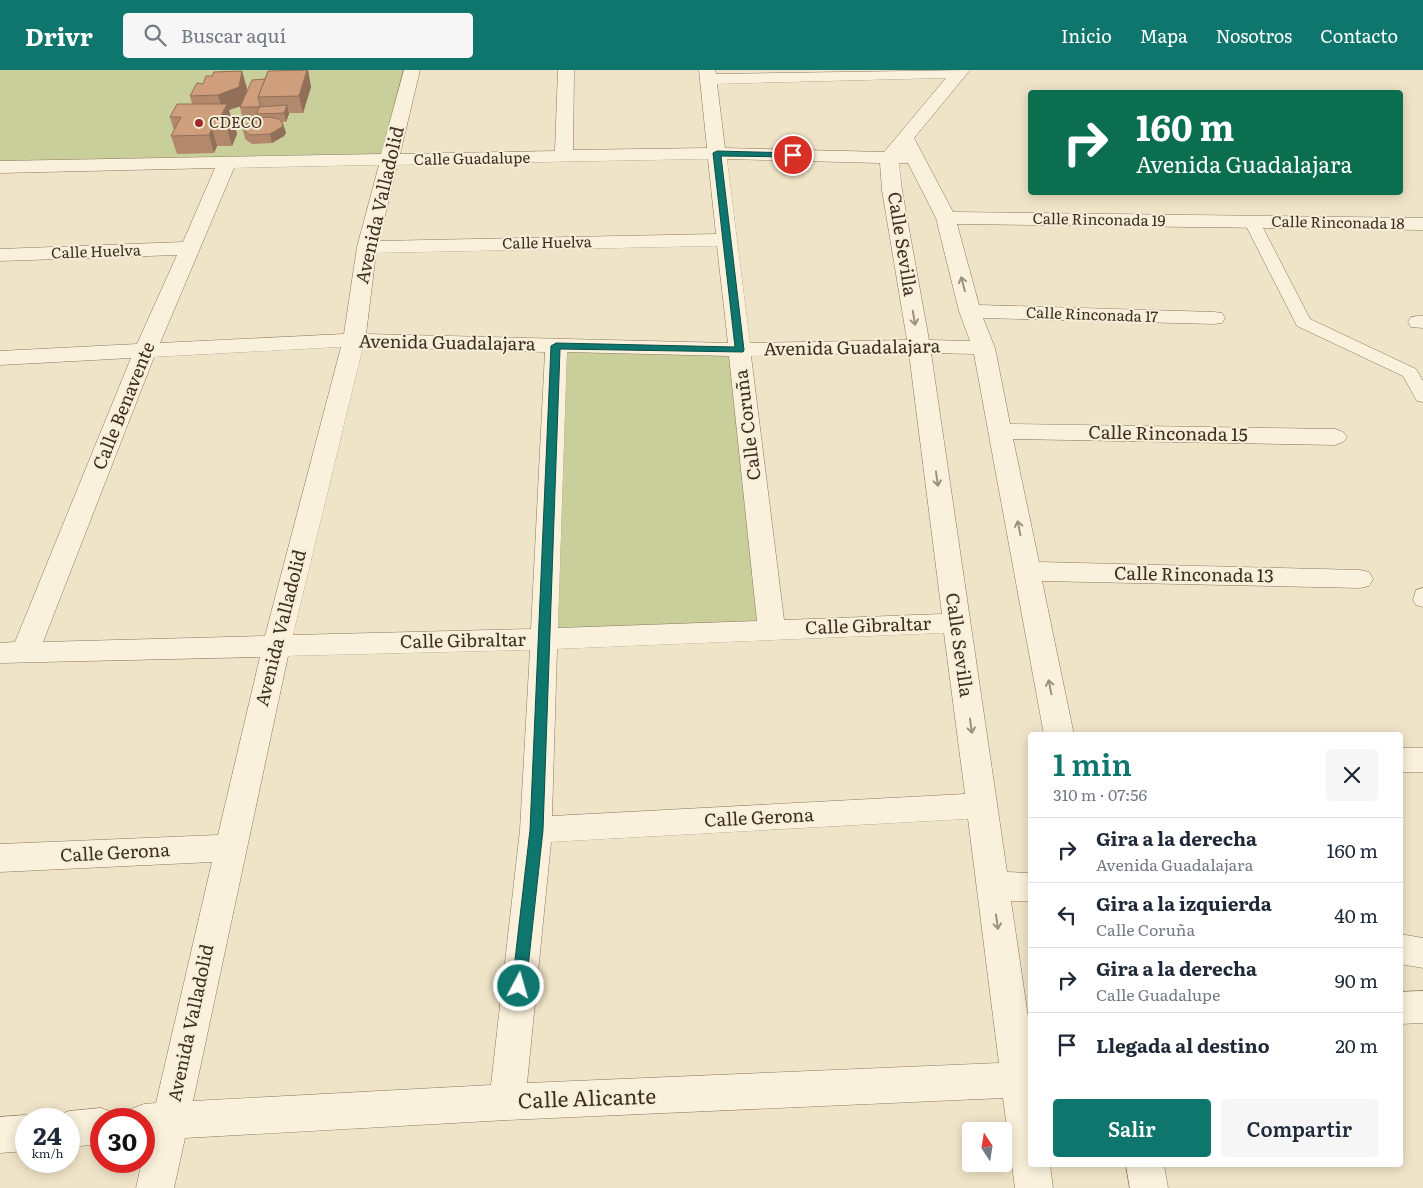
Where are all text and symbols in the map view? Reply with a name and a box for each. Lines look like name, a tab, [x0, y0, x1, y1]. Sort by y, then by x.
search box	[123, 13, 473, 58]
text: Drivr	[25, 18, 93, 53]
icon: search	[141, 21, 169, 49]
text: Buscar aquí	[181, 21, 286, 49]
text: Inicio	[1061, 22, 1112, 49]
text: Mapa	[1140, 22, 1188, 49]
text: Nosotros	[1216, 22, 1292, 49]
text: Contacto	[1320, 22, 1398, 49]
text: 160 m	[1136, 100, 1234, 152]
place label: CDECO	[209, 110, 262, 133]
icon: right	[1053, 110, 1118, 175]
marker: CDECO	[193, 117, 205, 129]
street label: Avenida Valladolid	[347, 123, 410, 286]
pin	[772, 134, 814, 176]
icon: arrive	[779, 141, 807, 169]
street label: Calle Guadalupe	[414, 145, 531, 170]
text: Avenida Guadalajara	[1136, 147, 1352, 180]
street label: Calle Sevilla	[882, 190, 925, 298]
street label: Calle Rinconada 19	[1032, 206, 1166, 231]
street label: Calle Rinconada 18	[1271, 209, 1405, 234]
street label: Calle Huelva	[502, 229, 593, 254]
street label: Calle Huelva	[51, 237, 142, 264]
one-way arrow	[958, 277, 968, 293]
street label: Calle Rinconada 17	[1026, 300, 1159, 327]
one-way arrow	[910, 309, 920, 325]
street label: Avenida Guadalajara	[358, 326, 536, 357]
street label: Avenida Guadalajara	[763, 331, 941, 362]
street label: Calle Benavente	[85, 337, 161, 474]
street label: Calle Coruña	[726, 368, 767, 482]
street label: Calle Rinconada 15	[1088, 418, 1248, 447]
one-way arrow	[932, 470, 942, 486]
one-way arrow	[1014, 520, 1023, 536]
street label: Avenida Valladolid	[247, 546, 312, 709]
street label: Calle Rinconada 13	[1114, 559, 1274, 588]
street label: Calle Sevilla	[940, 591, 981, 699]
street label: Calle Gibraltar	[804, 609, 932, 640]
street label: Calle Gibraltar	[400, 625, 527, 654]
one-way arrow	[1045, 680, 1055, 696]
one-way arrow	[966, 718, 976, 734]
text: 1 min	[1053, 741, 1132, 785]
button: close	[1326, 749, 1378, 801]
text: 310 m · 07:56	[1053, 782, 1147, 806]
street label: Calle Gerona	[703, 800, 815, 833]
text: Gira a la derecha	[1096, 824, 1257, 852]
street label: Calle Gerona	[59, 835, 171, 868]
icon: right	[1053, 836, 1081, 864]
text: 160 m	[1327, 836, 1378, 864]
text: Avenida Guadalajara	[1096, 852, 1253, 876]
text: Gira a la izquierda	[1096, 889, 1272, 917]
icon: left	[1053, 901, 1081, 929]
text: 40 m	[1334, 901, 1378, 929]
one-way arrow	[992, 914, 1002, 930]
text: Calle Coruña	[1096, 917, 1195, 941]
street label: Avenida Valladolid	[160, 941, 219, 1104]
text: Gira a la derecha	[1096, 954, 1257, 982]
position arrow	[492, 959, 544, 1011]
icon: right	[1053, 966, 1081, 994]
text: 90 m	[1335, 966, 1378, 994]
text: Calle Guadalupe	[1096, 982, 1220, 1006]
icon: arrive	[1053, 1031, 1081, 1059]
text: Llegada al destino	[1096, 1031, 1270, 1059]
text: 20 m	[1335, 1031, 1378, 1059]
street label: Calle Alicante	[517, 1079, 657, 1114]
button: Salir	[1053, 1099, 1211, 1157]
button: Compartir	[1221, 1099, 1378, 1157]
speed limit sign: 30	[90, 1108, 155, 1173]
text: 24	[33, 1116, 62, 1153]
north arrow	[962, 1122, 1012, 1172]
map controls	[962, 1122, 1012, 1172]
text: km/h	[32, 1144, 63, 1162]

